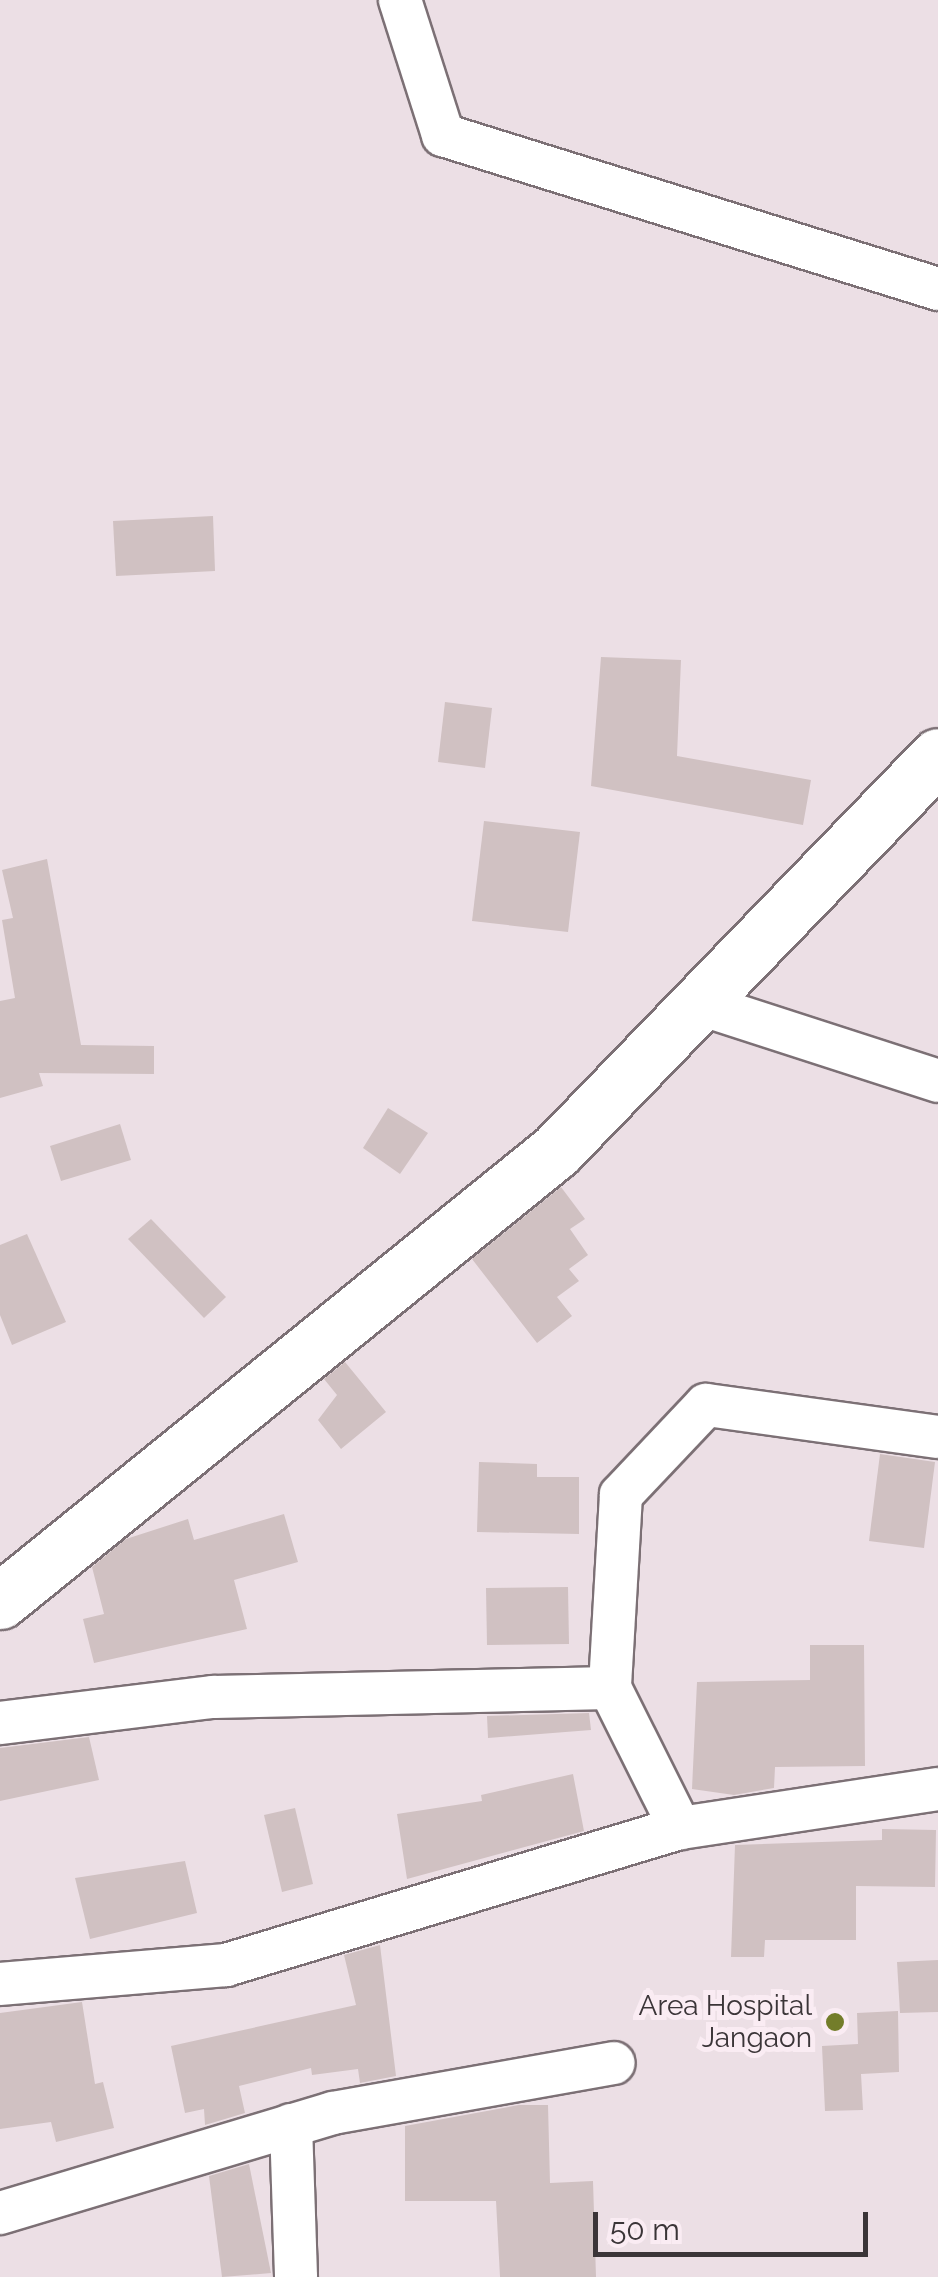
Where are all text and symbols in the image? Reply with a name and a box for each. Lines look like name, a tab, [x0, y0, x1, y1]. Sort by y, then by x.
place label: Area Hospital Jangaon	[639, 1989, 812, 2055]
marker: Area Hospital Jangaon	[822, 2009, 848, 2035]
scale bar	[598, 2192, 873, 2254]
text: 50 m	[610, 2212, 680, 2247]

